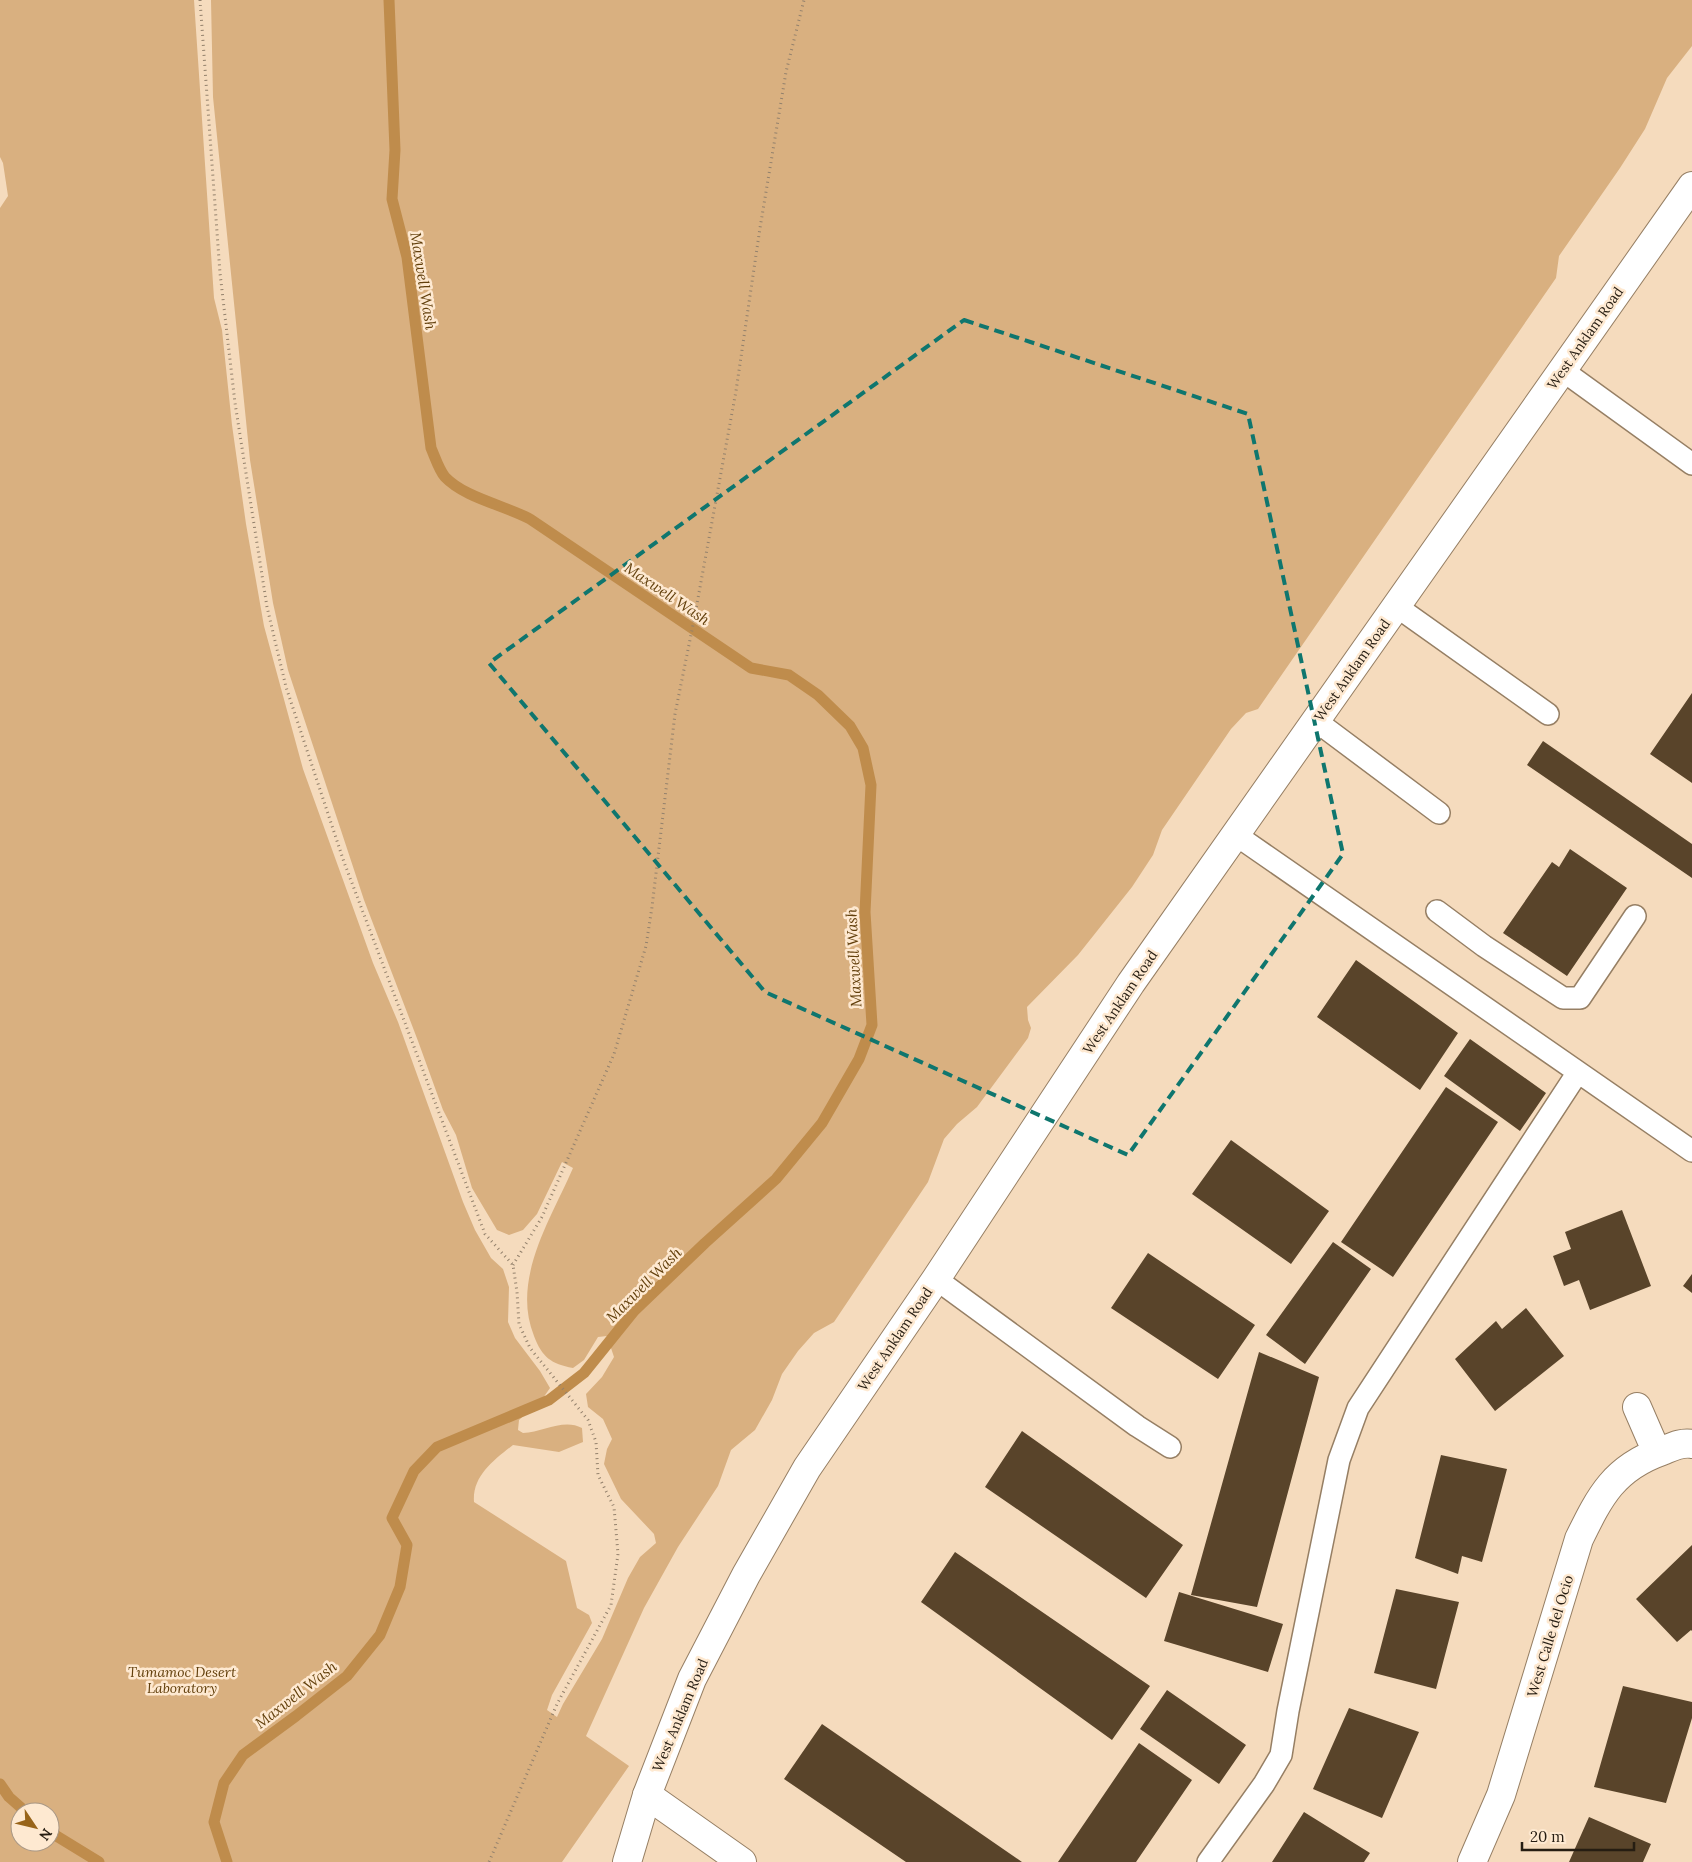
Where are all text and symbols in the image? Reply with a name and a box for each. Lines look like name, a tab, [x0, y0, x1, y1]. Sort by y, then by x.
water label: Maxwell Wash	[406, 231, 441, 332]
street label: West Anklam Road	[1543, 283, 1627, 393]
water label: Maxwell Wash	[621, 558, 714, 629]
street label: West Anklam Road	[1310, 615, 1394, 725]
water label: Maxwell Wash	[841, 908, 866, 1008]
street label: West Anklam Road	[1079, 947, 1161, 1057]
water label: Maxwell Wash	[602, 1243, 686, 1326]
street label: West Anklam Road	[854, 1284, 936, 1394]
street label: West Calle del Ocio	[1523, 1573, 1577, 1699]
water label: Maxwell Wash	[251, 1656, 341, 1733]
street label: West Anklam Road	[648, 1656, 712, 1774]
park label: Tumamoc Desert Laboratory	[128, 1663, 237, 1697]
north arrow	[10, 1802, 60, 1852]
scale bar	[1522, 1820, 1634, 1852]
text: N	[35, 1825, 56, 1844]
text: 20 m	[1530, 1827, 1565, 1846]

